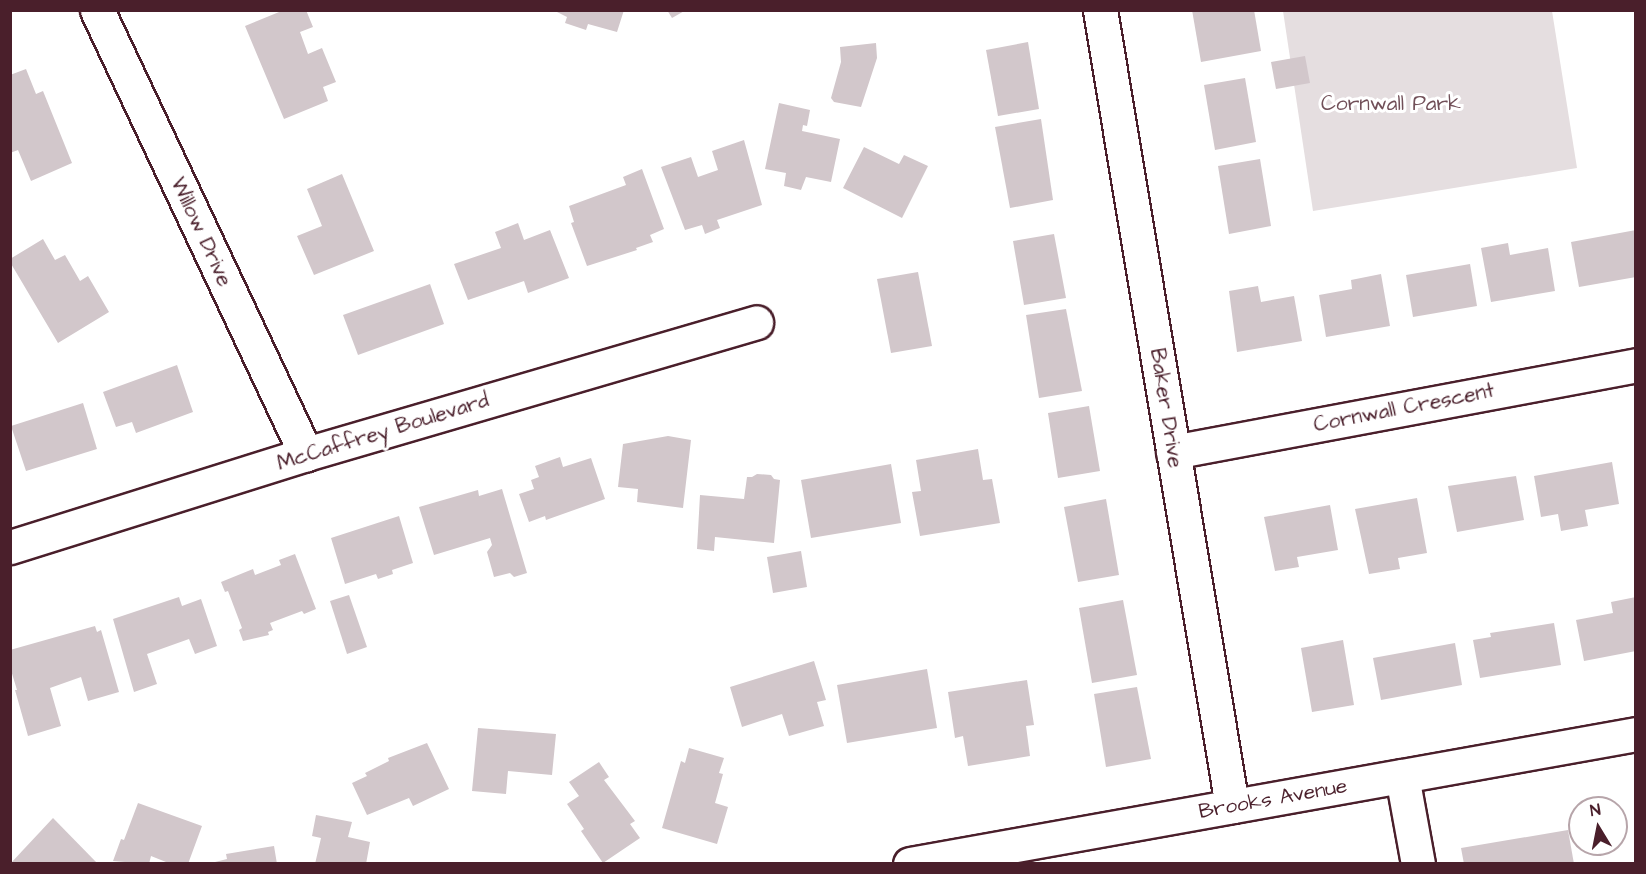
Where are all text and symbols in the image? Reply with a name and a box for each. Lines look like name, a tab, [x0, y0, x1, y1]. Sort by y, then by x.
park label: Cornwall Park	[1321, 91, 1461, 117]
street label: Willow Drive	[165, 173, 237, 291]
street label: Baker Drive	[1144, 347, 1188, 469]
street label: Cornwall Crescent	[1312, 378, 1496, 438]
street label: McCaffrey Boulevard	[274, 388, 492, 476]
street label: Brooks Avenue	[1197, 774, 1349, 824]
north arrow	[1568, 796, 1628, 856]
text: N	[1588, 799, 1602, 822]

